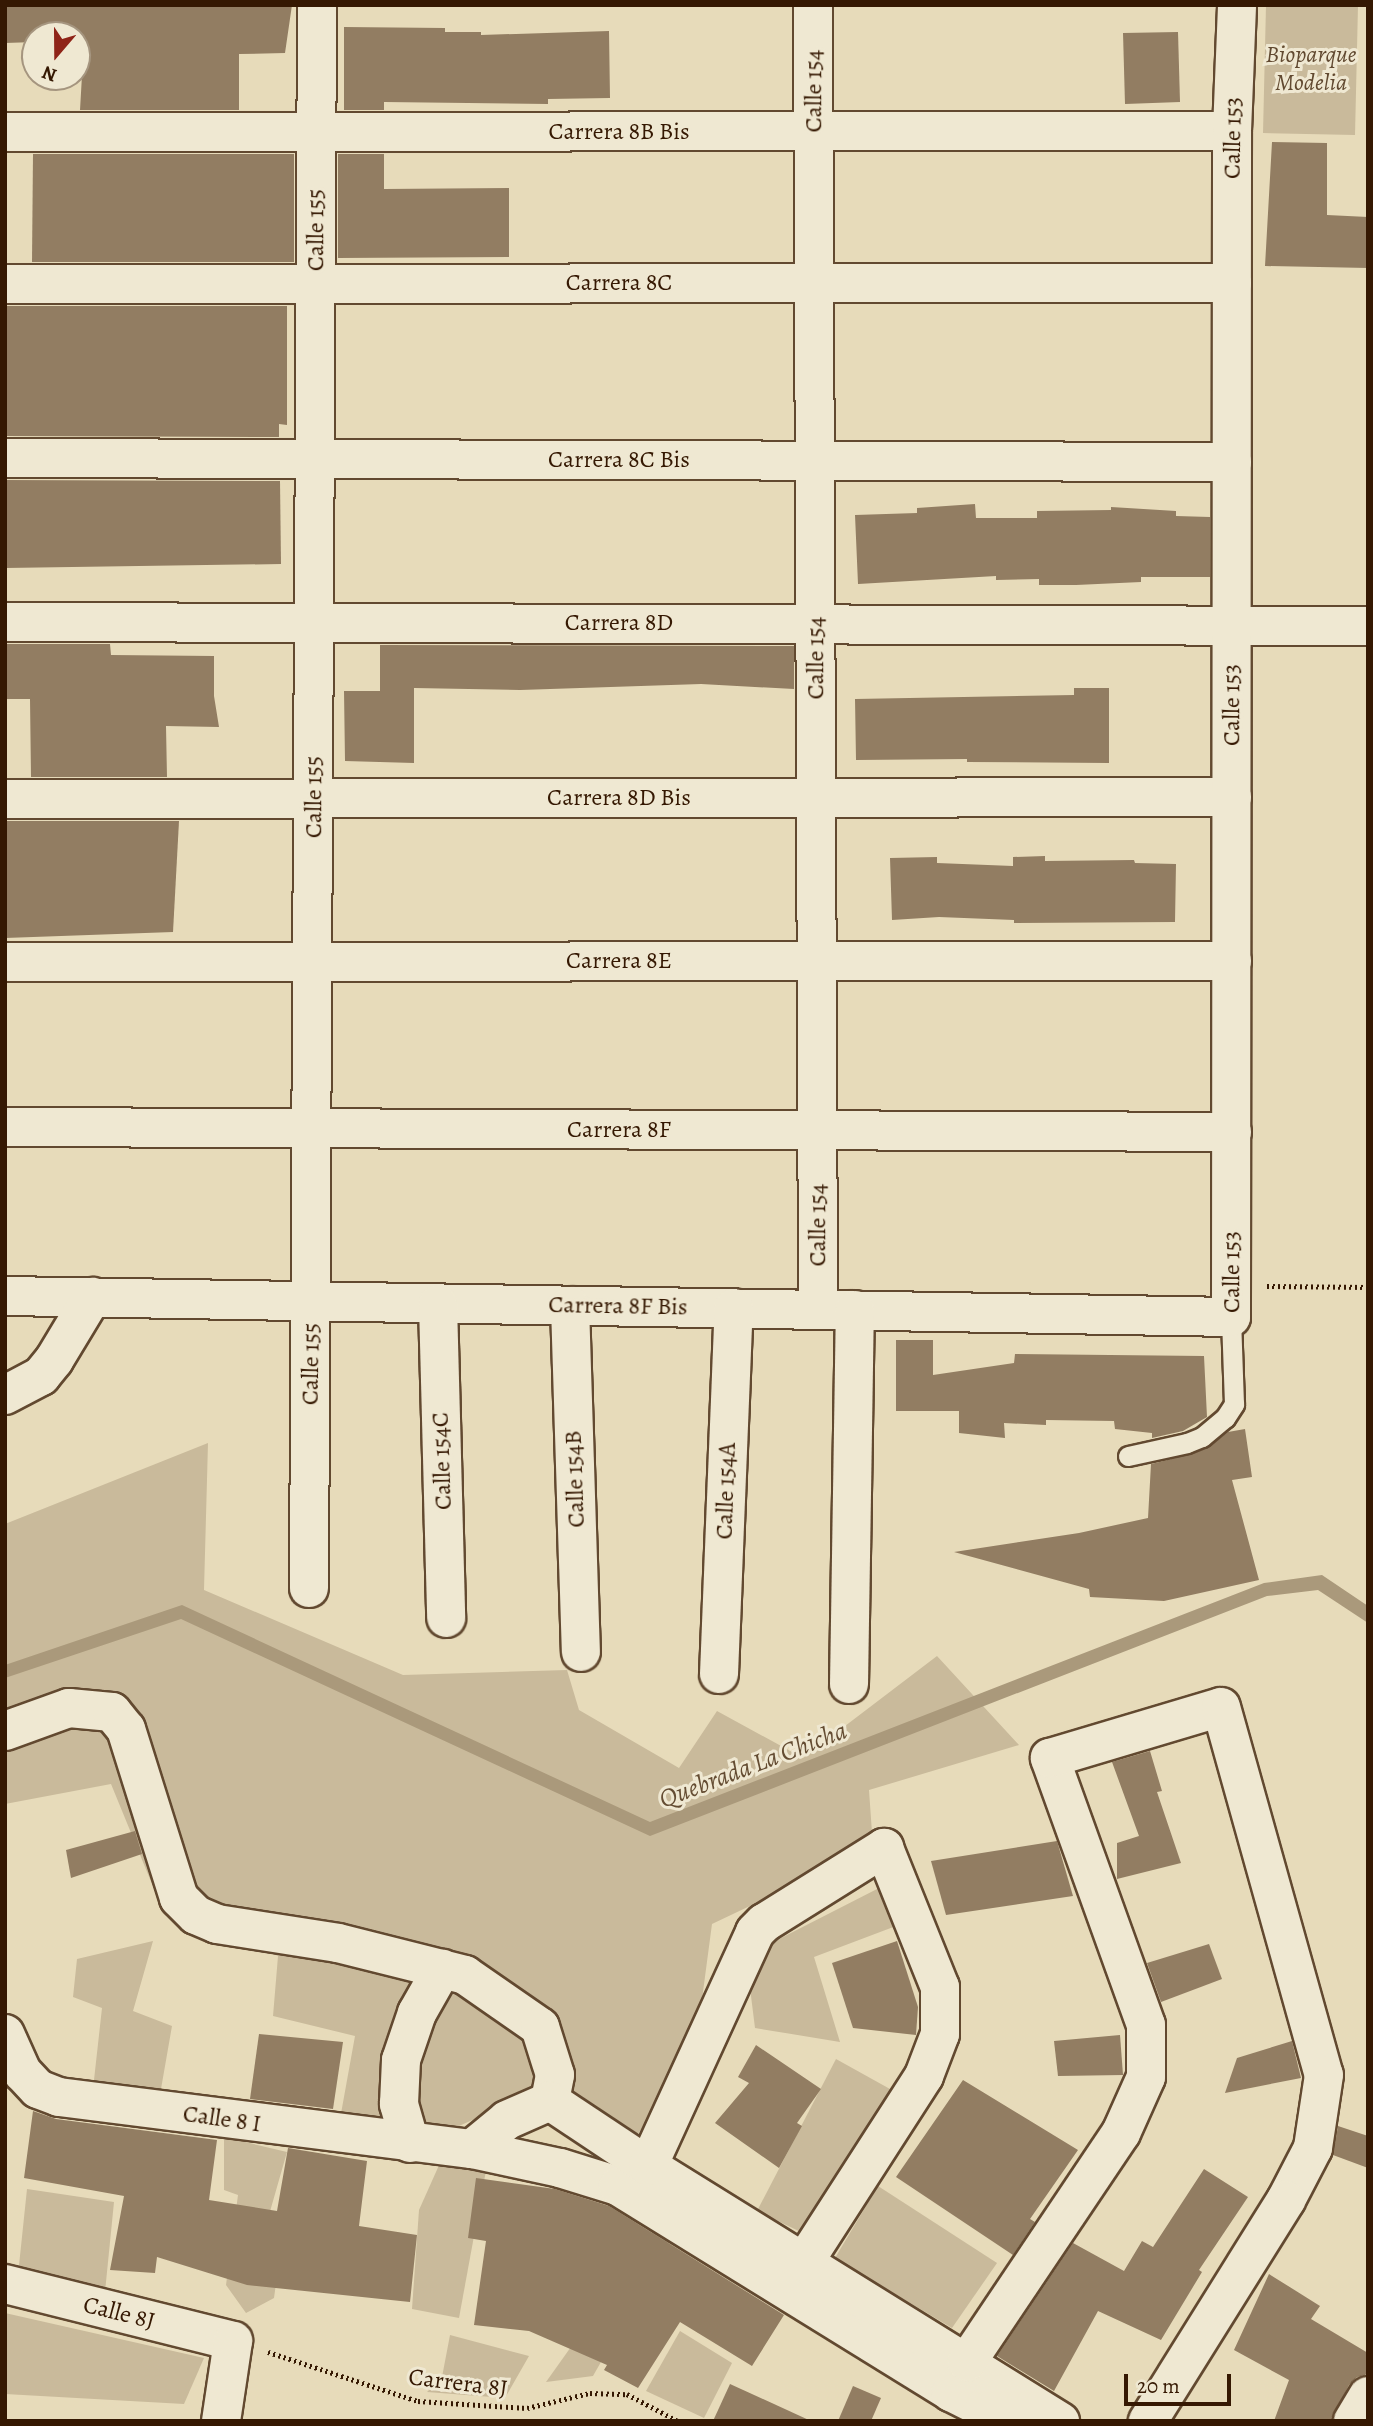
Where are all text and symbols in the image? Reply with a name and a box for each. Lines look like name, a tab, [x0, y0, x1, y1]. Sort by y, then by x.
north arrow	[21, 21, 91, 91]
park label: Bioparque Modelia	[1266, 41, 1356, 97]
street label: Calle 154	[800, 50, 828, 132]
text: N	[39, 59, 60, 88]
street label: Calle 153	[1218, 97, 1248, 179]
street label: Carrera 8B Bis	[548, 118, 690, 146]
street label: Calle 155	[302, 189, 330, 271]
street label: Carrera 8C	[566, 269, 672, 297]
street label: Carrera 8C Bis	[548, 446, 690, 474]
street label: Carrera 8D	[565, 609, 673, 637]
street label: Calle 154	[802, 617, 830, 699]
street label: Calle 153	[1218, 664, 1246, 746]
street label: Calle 155	[300, 756, 328, 838]
street label: Carrera 8D Bis	[547, 784, 691, 812]
street label: Carrera 8E	[566, 947, 672, 975]
street label: Carrera 8F	[567, 1116, 671, 1144]
street label: Calle 154	[804, 1184, 832, 1266]
street label: Calle 153	[1218, 1231, 1246, 1313]
street label: Carrera 8F Bis	[548, 1290, 688, 1322]
street label: Calle 155	[296, 1323, 326, 1405]
street label: Calle 154C	[426, 1412, 458, 1510]
street label: Calle 154B	[559, 1430, 591, 1528]
street label: Calle 154A	[710, 1442, 742, 1540]
water label: Quebrada La Chicha	[655, 1715, 851, 1815]
street label: Calle 8 I	[181, 2099, 263, 2139]
street label: Calle 8J	[80, 2290, 158, 2336]
scale bar	[1128, 2360, 1235, 2404]
street label: Carrera 8J	[407, 2363, 509, 2403]
text: 20 m	[1137, 2372, 1180, 2400]

